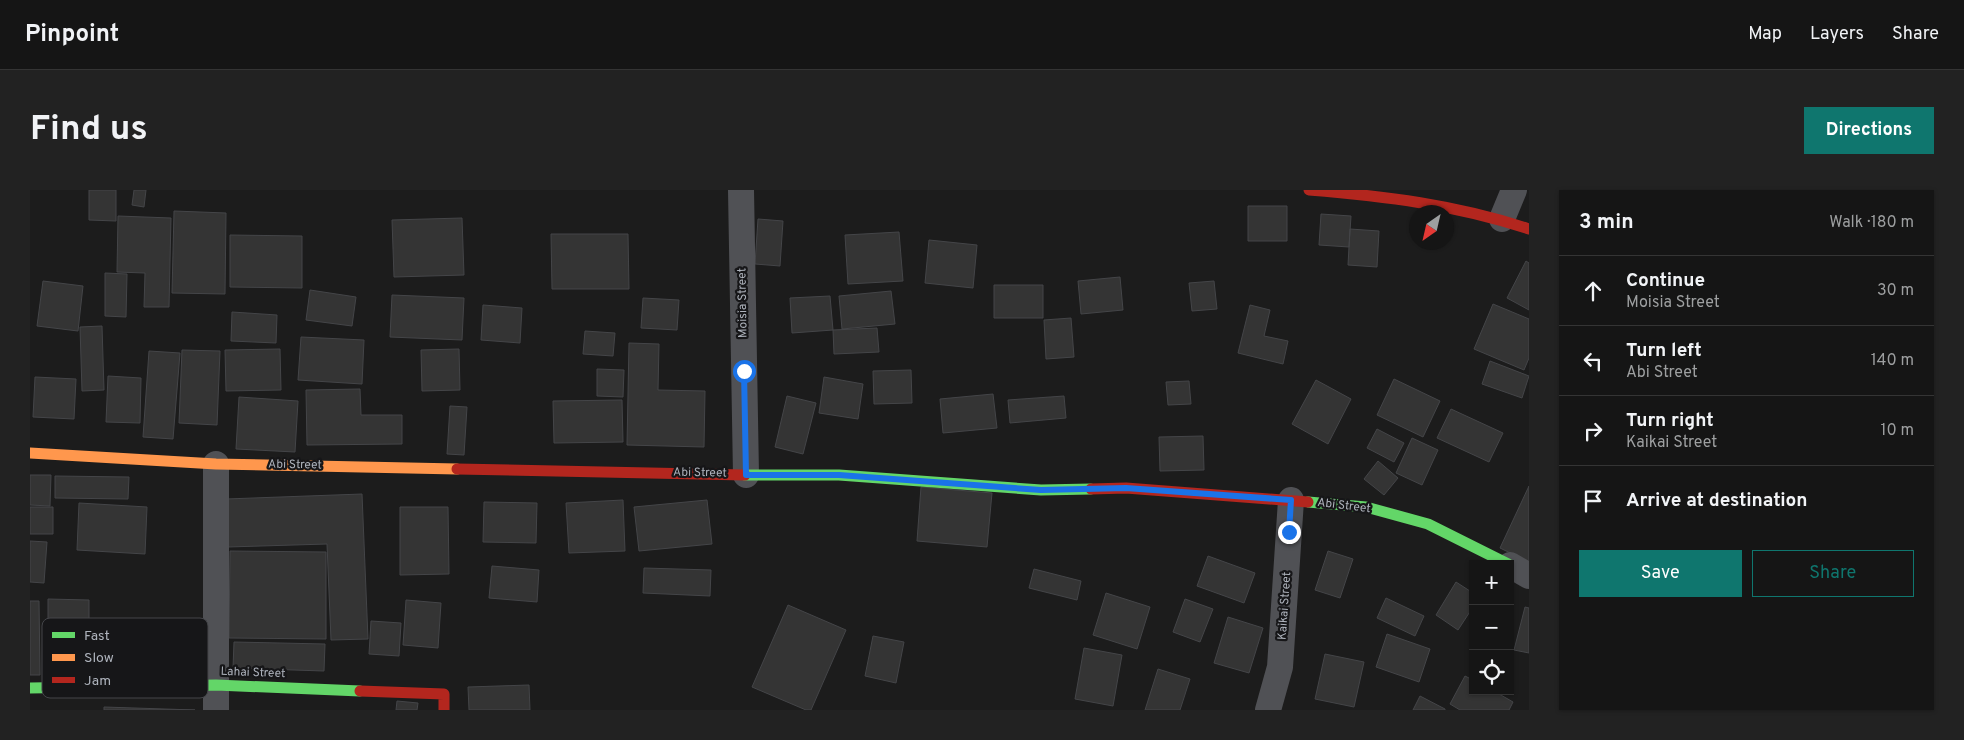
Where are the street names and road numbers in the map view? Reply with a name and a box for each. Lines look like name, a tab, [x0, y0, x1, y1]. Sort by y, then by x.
street label: Moisia Street	[734, 268, 752, 338]
street label: Abi Street	[268, 457, 322, 473]
street label: Abi Street	[673, 465, 727, 481]
street label: Abi Street	[1316, 495, 1372, 517]
street label: Kaikai Street	[1275, 571, 1295, 641]
street label: Lahai Street	[220, 664, 286, 682]

